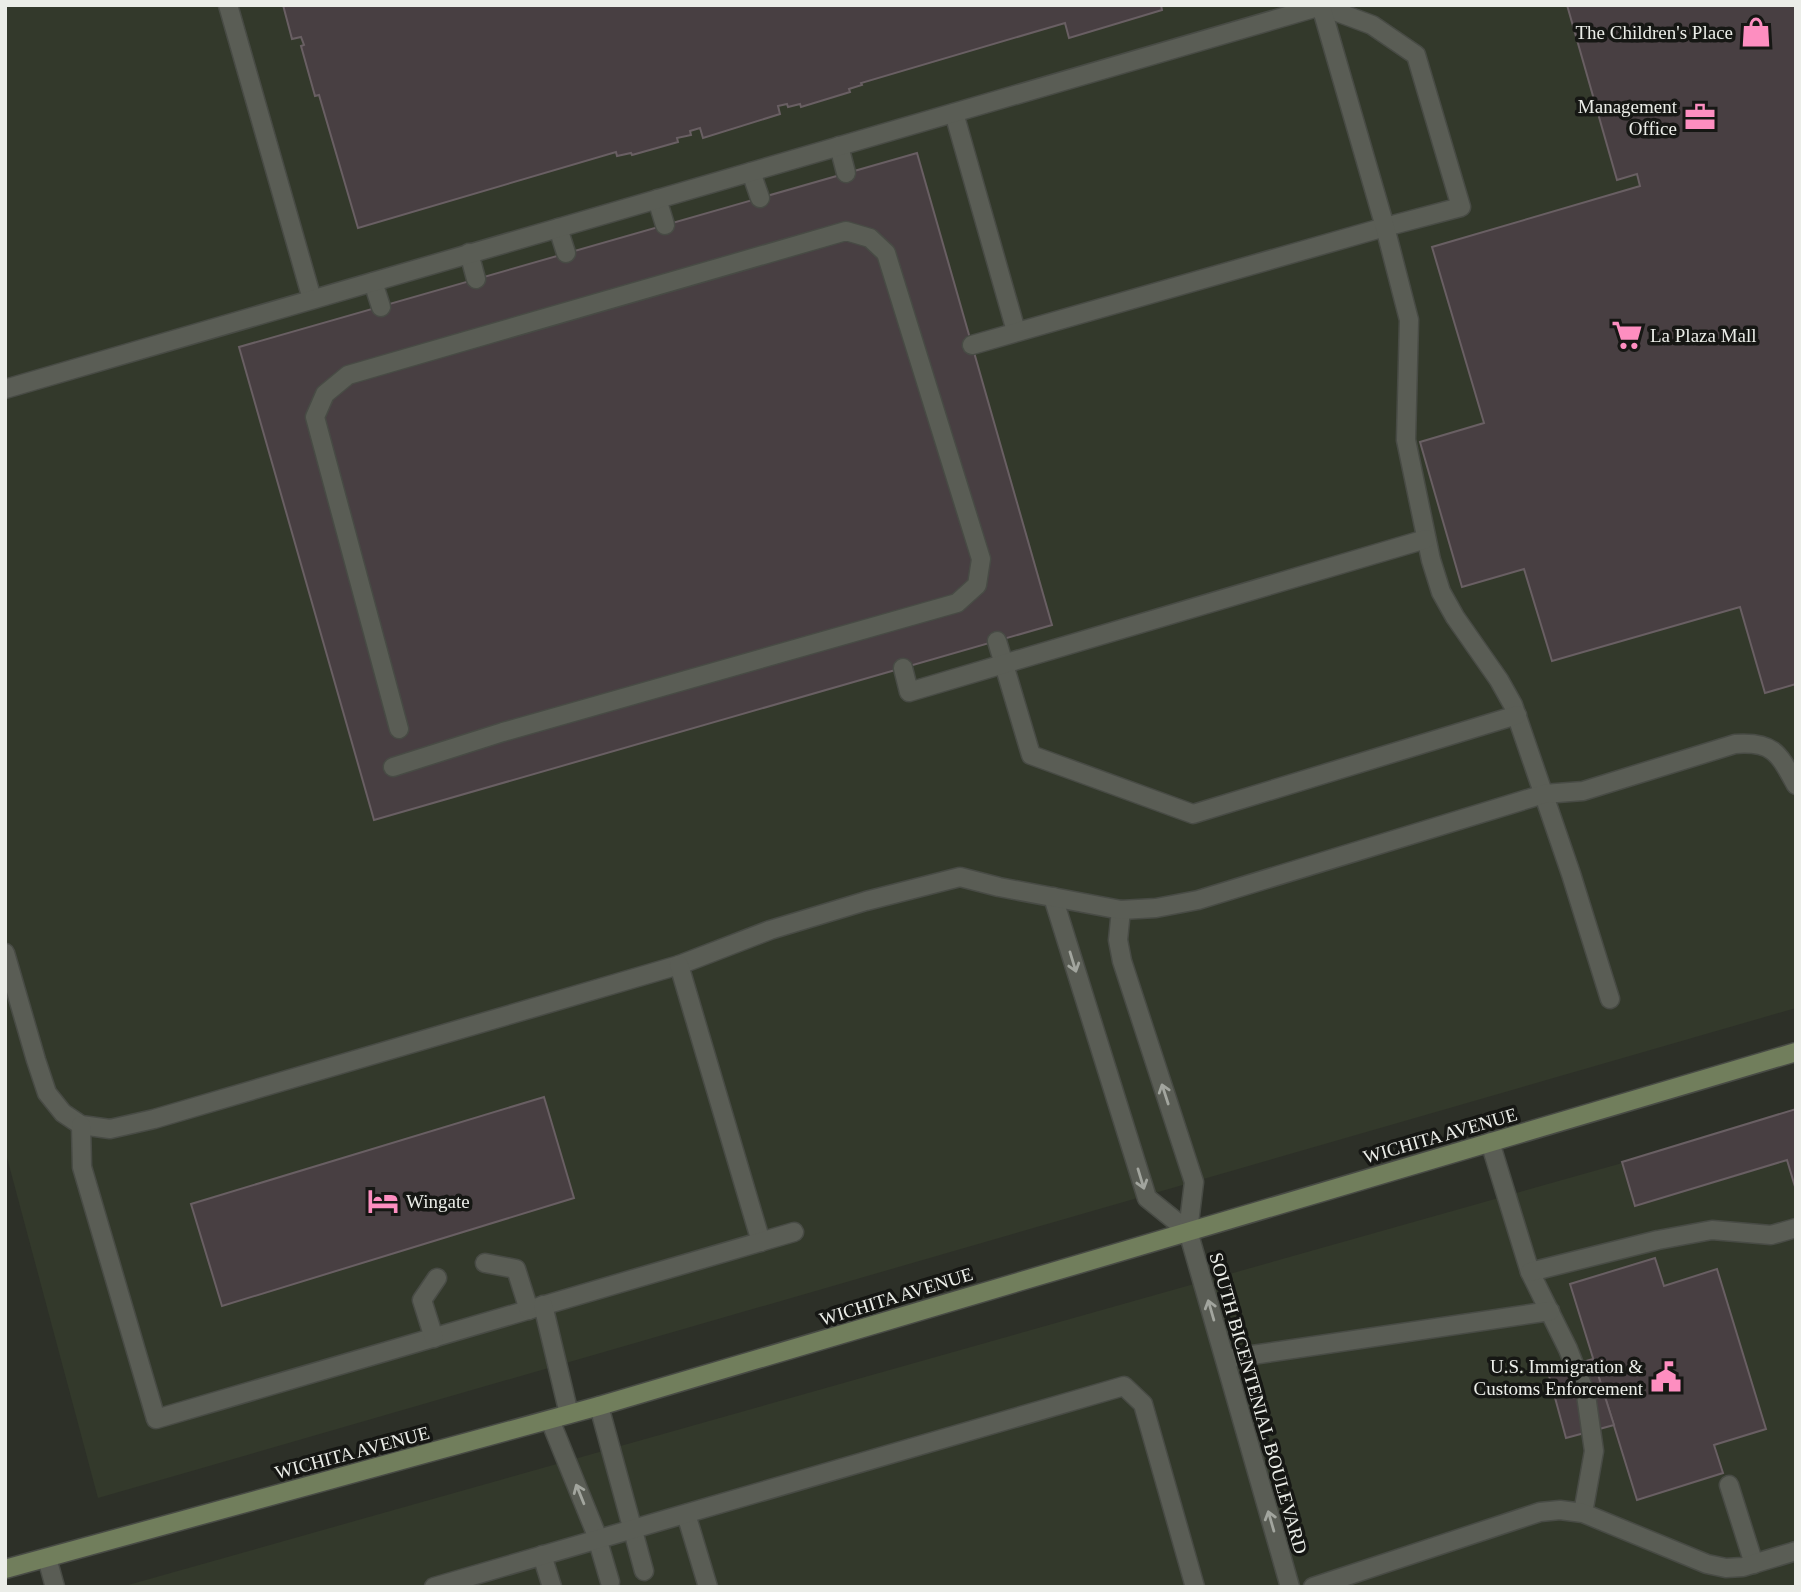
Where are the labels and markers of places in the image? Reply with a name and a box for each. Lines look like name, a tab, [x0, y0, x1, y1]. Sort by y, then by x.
shop icon: The Children's Place	[1739, 15, 1773, 49]
place label: The Children's Place	[1576, 22, 1733, 43]
place label: Management Office	[1578, 96, 1678, 139]
office icon: Management Office	[1683, 100, 1717, 134]
supermarket icon: La Plaza Mall	[1610, 318, 1644, 352]
place label: La Plaza Mall	[1650, 325, 1757, 346]
hotel icon: Wingate	[366, 1184, 400, 1218]
place label: Wingate	[406, 1191, 470, 1212]
place label: U.S. Immigration & Customs Enforcement	[1474, 1356, 1644, 1399]
public building icon: U.S. Immigration & Customs Enforcement	[1649, 1360, 1683, 1394]

